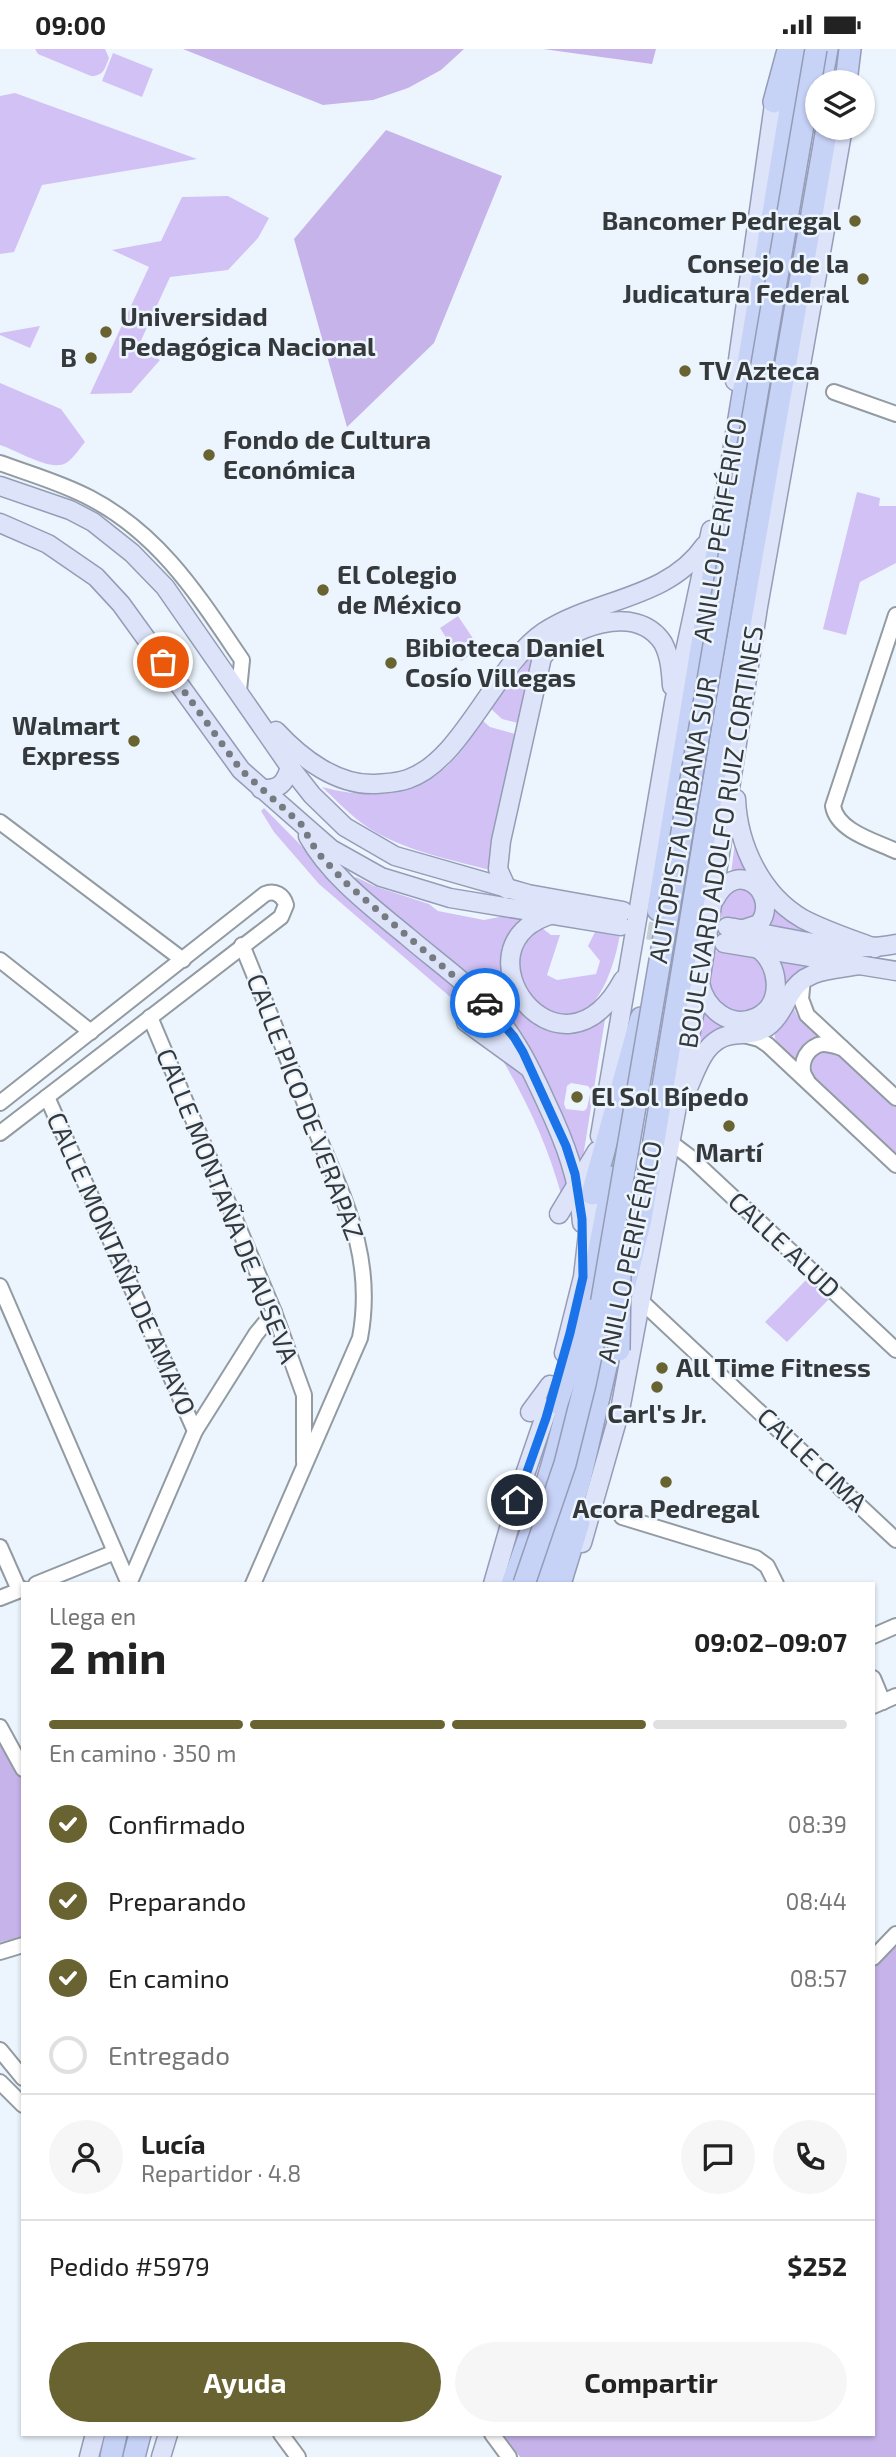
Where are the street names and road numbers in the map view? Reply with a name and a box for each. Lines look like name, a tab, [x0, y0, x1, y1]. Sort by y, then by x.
street label: ANILLO PERIFÉRICO	[685, 415, 752, 644]
street label: BOULEVARD ADOLFO RUIZ CORTINES	[671, 623, 768, 1050]
street label: AUTOPISTA URBANA SUR	[641, 674, 722, 965]
street label: CALLE PICO DE VERAPAZ	[241, 969, 372, 1244]
street label: CALLE MONTAÑA DE AUSEVA	[151, 1044, 306, 1367]
street label: CALLE MONTAÑA DE AMAYO	[41, 1107, 203, 1420]
street label: ANILLO PERIFÉRICO	[590, 1137, 667, 1366]
street label: CALLE ALUD	[723, 1184, 847, 1303]
street label: CALLE CIMA	[752, 1400, 874, 1518]

